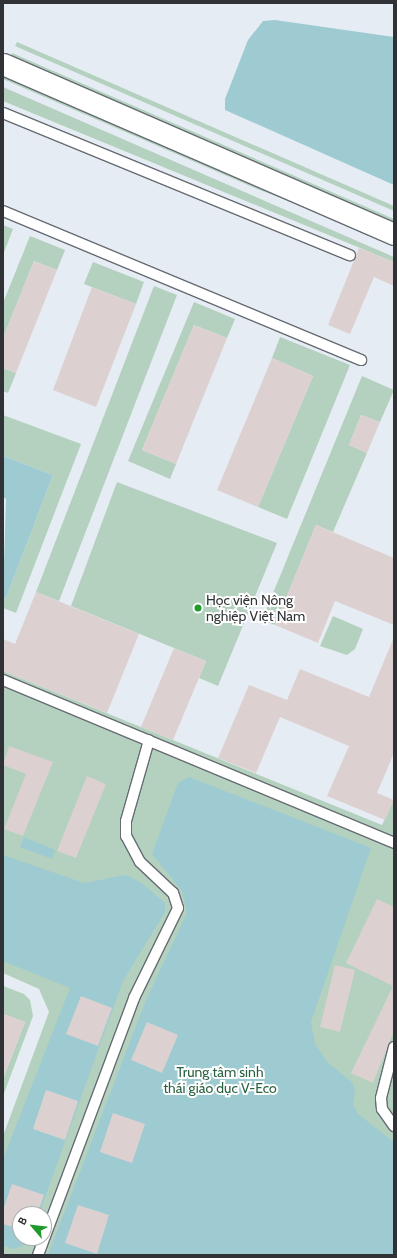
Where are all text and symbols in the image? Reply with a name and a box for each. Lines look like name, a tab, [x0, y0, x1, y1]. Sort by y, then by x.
place label: Học viện Nông nghiệp Việt Nam	[206, 592, 305, 624]
marker: Học viện Nông nghiệp Việt Nam	[193, 603, 203, 613]
park label: Trung tâm sinh thái giáo dục V-Eco	[163, 1064, 277, 1096]
north arrow	[12, 1206, 52, 1246]
text: B	[14, 1215, 30, 1227]

